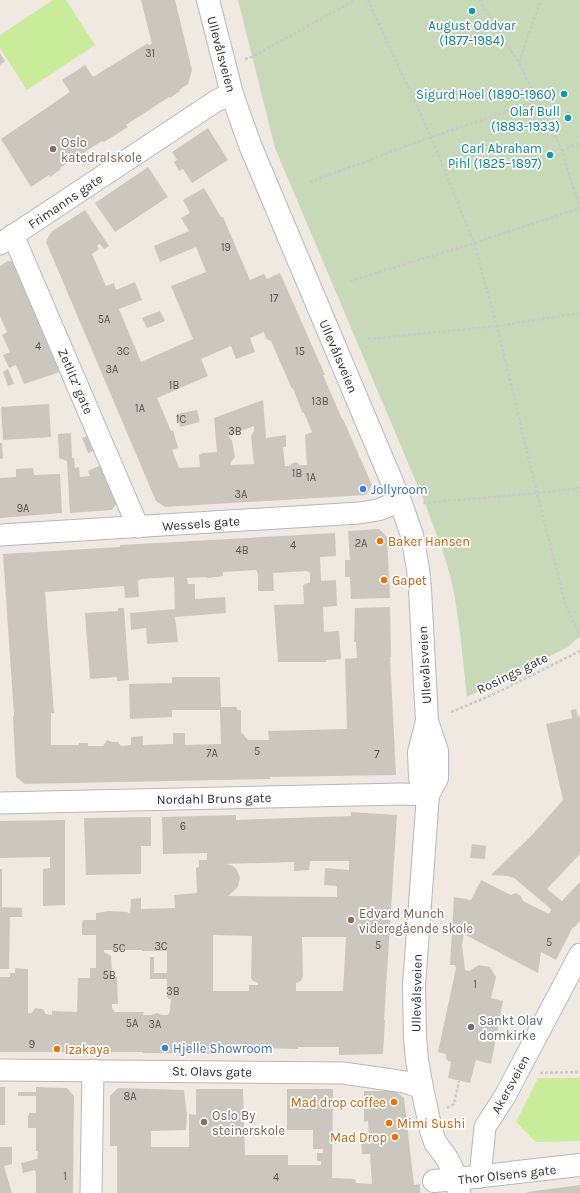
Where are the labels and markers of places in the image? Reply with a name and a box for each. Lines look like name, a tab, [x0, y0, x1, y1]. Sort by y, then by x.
marker: August Oddvar (1877-1984)	[467, 6, 477, 16]
place label: August Oddvar (1877-1984)	[428, 18, 516, 48]
place label: Sigurd Hoel (1890-1960)	[416, 87, 556, 102]
marker: Sigurd Hoel (1890-1960)	[559, 89, 569, 99]
place label: Olaf Bull (1883-1933)	[491, 104, 560, 134]
marker: Olaf Bull (1883-1933)	[563, 113, 573, 123]
place label: Oslo katedralskole	[61, 135, 142, 165]
place label: Carl Abraham Pihl (1825–1897)	[448, 141, 542, 171]
marker: Oslo katedralskole	[48, 144, 58, 154]
marker: Carl Abraham Pihl (1825–1897)	[545, 150, 555, 160]
place label: Jollyroom	[371, 482, 428, 497]
marker: Jollyroom	[358, 484, 368, 494]
place label: Baker Hansen	[388, 534, 470, 549]
marker: Baker Hansen	[375, 536, 385, 546]
place label: Gapet	[392, 573, 427, 588]
marker: Gapet	[379, 575, 389, 585]
place label: Edvard Munch videregående skole	[359, 906, 474, 936]
marker: Edvard Munch videregående skole	[346, 915, 356, 925]
place label: Sankt Olav domkirke	[479, 1013, 543, 1043]
marker: Sankt Olav domkirke	[466, 1022, 476, 1032]
place label: Hjelle Showroom	[173, 1041, 273, 1056]
place label: Izakaya	[65, 1042, 110, 1057]
marker: Hjelle Showroom	[160, 1043, 170, 1053]
marker: Izakaya	[52, 1044, 62, 1054]
place label: Mad drop coffee	[291, 1095, 386, 1110]
marker: Mad drop coffee	[389, 1097, 399, 1107]
place label: Oslo By steinerskole	[212, 1108, 285, 1138]
place label: Mimi Sushi	[397, 1116, 465, 1131]
marker: Oslo By steinerskole	[199, 1117, 209, 1127]
marker: Mimi Sushi	[384, 1118, 394, 1128]
place label: Mad Drop	[330, 1130, 387, 1145]
marker: Mad Drop	[390, 1132, 400, 1142]

